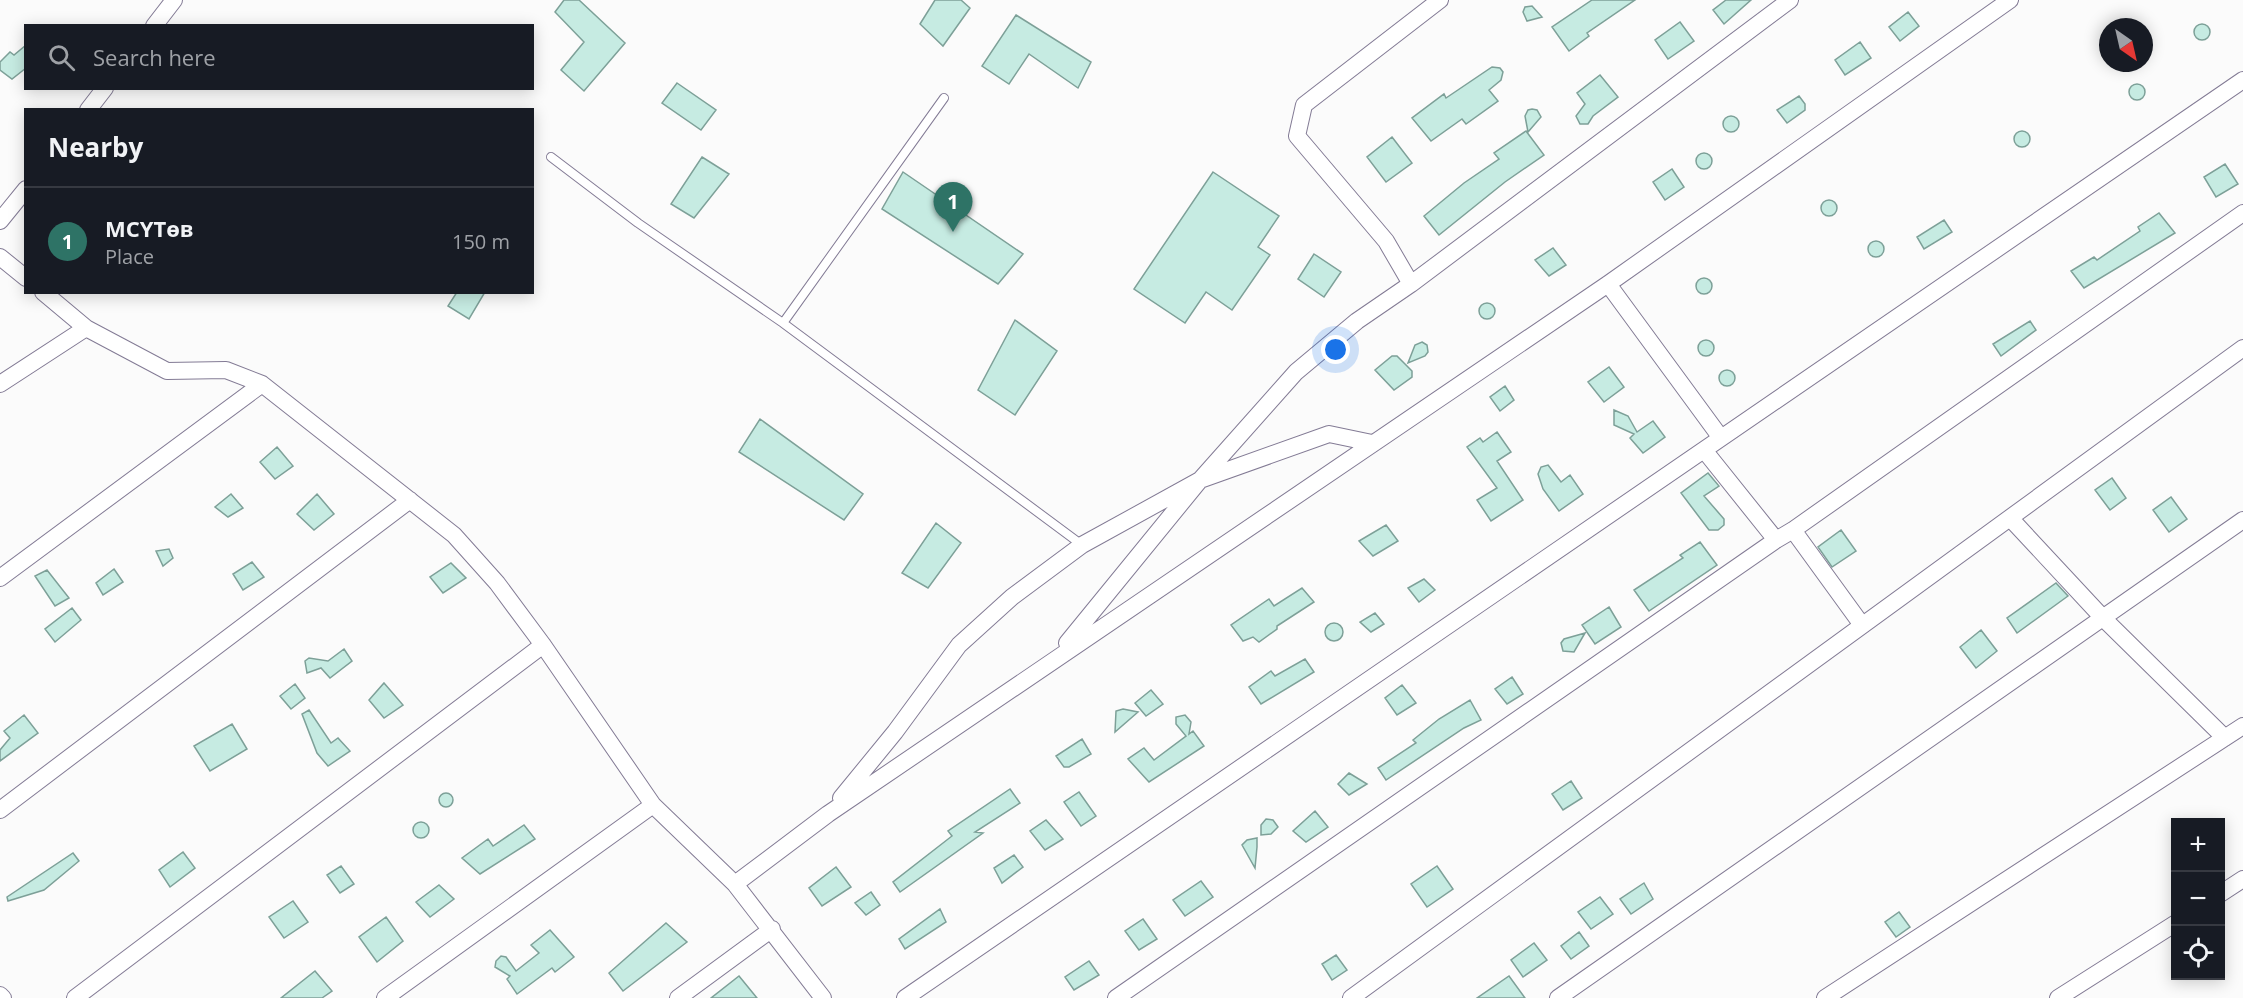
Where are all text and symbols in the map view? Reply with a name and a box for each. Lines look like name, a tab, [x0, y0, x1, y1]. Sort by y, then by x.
north arrow	[2099, 18, 2153, 72]
search box	[24, 24, 534, 90]
icon: search	[45, 41, 78, 74]
text: Search here	[93, 42, 216, 72]
text: Nearby	[48, 129, 143, 165]
pin: 1	[934, 182, 972, 232]
text: МСҮТөв	[105, 213, 194, 243]
text: 1	[62, 228, 73, 255]
text: 150 m	[452, 228, 510, 255]
text: Place	[105, 243, 154, 270]
your location	[1321, 335, 1350, 364]
map controls	[2171, 818, 2225, 980]
button: +	[2171, 818, 2225, 872]
button: −	[2171, 872, 2225, 926]
button: locate	[2171, 926, 2225, 980]

